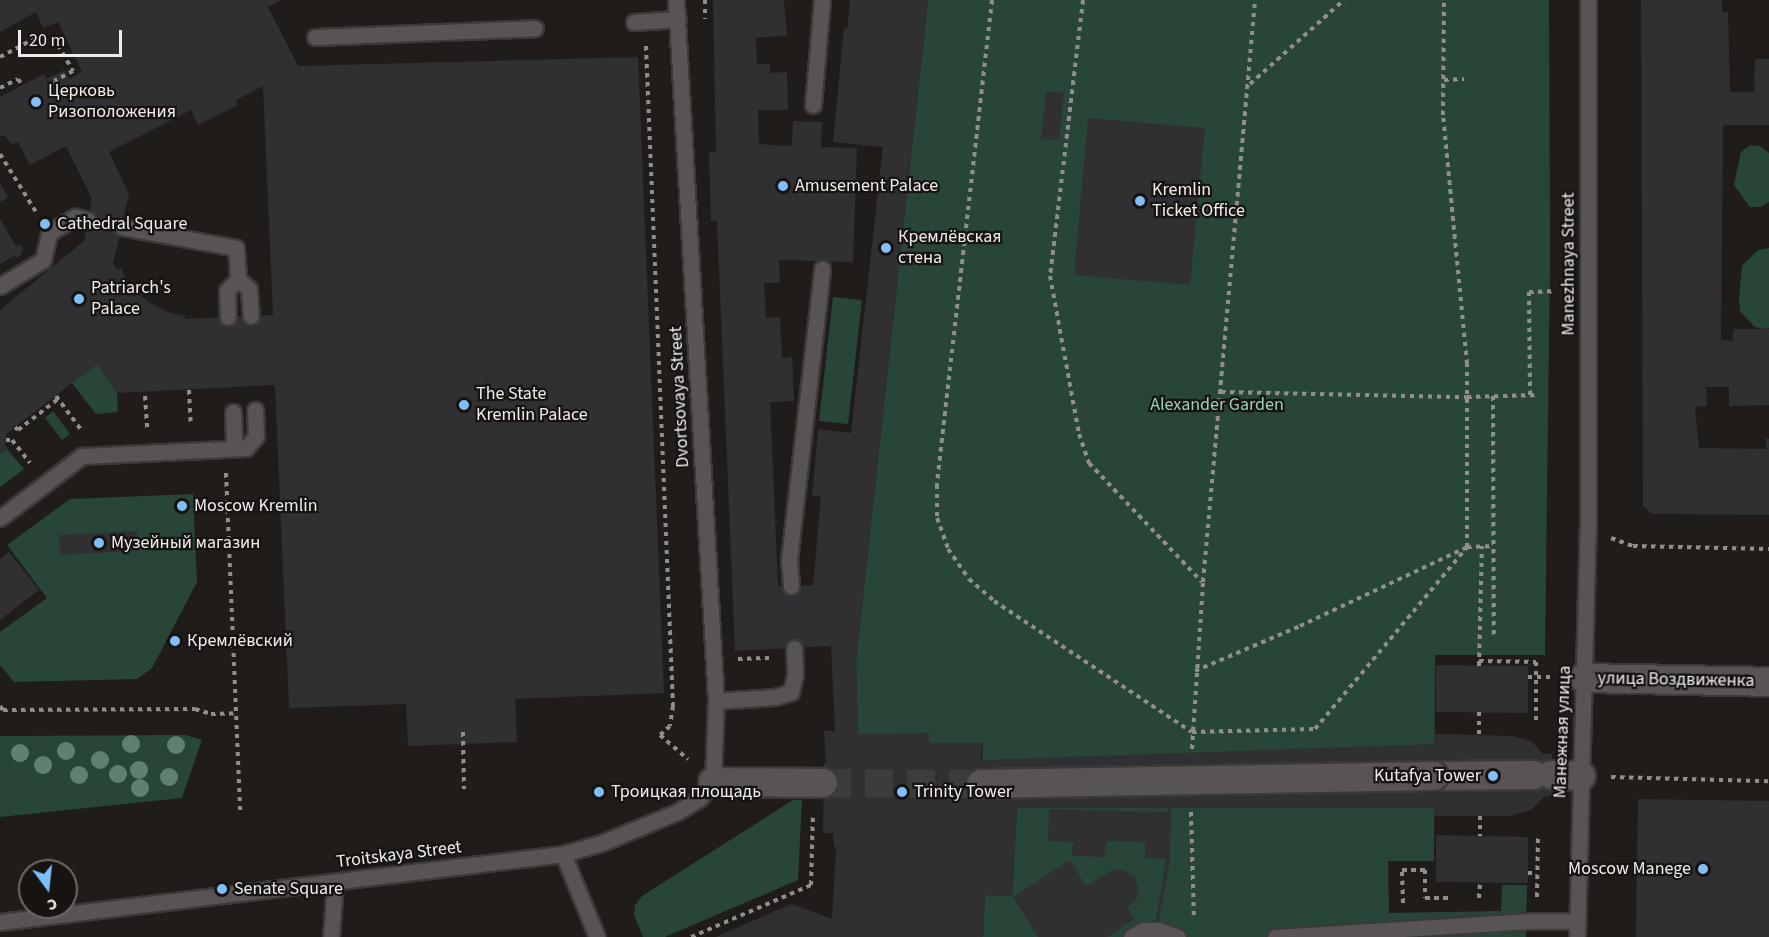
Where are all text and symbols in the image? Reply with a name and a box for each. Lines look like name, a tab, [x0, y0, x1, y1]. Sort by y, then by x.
scale bar	[21, 18, 124, 56]
text: 20 m	[29, 28, 65, 53]
place label: Церковь Ризоположения	[48, 81, 176, 124]
marker: Церковь Ризоположения	[29, 95, 43, 109]
place label: Amusement Palace	[795, 175, 938, 197]
marker: Amusement Palace	[776, 179, 790, 193]
place label: Kremlin Ticket Office	[1152, 180, 1245, 222]
street label: Manezhnaya Street	[1558, 192, 1580, 336]
marker: Kremlin Ticket Office	[1133, 194, 1147, 208]
place label: Cathedral Square	[57, 213, 187, 235]
marker: Cathedral Square	[38, 217, 52, 231]
place label: Кремлёвская стена	[898, 227, 1002, 270]
marker: Кремлёвская стена	[879, 241, 893, 255]
place label: Patriarch's Palace	[91, 278, 171, 320]
marker: Patriarch's Palace	[72, 292, 86, 306]
street label: Dvortsovaya Street	[666, 326, 694, 468]
place label: The State Kremlin Palace	[476, 384, 588, 426]
park label: Alexander Garden	[1150, 394, 1284, 416]
marker: The State Kremlin Palace	[457, 398, 471, 412]
place label: Moscow Kremlin	[194, 495, 318, 517]
marker: Moscow Kremlin	[175, 499, 189, 513]
place label: Музейный магазин	[111, 532, 260, 554]
marker: Музейный магазин	[92, 536, 106, 550]
place label: Кремлёвский	[187, 630, 293, 652]
marker: Кремлёвский	[168, 634, 182, 648]
street label: Манежная улица	[1550, 665, 1576, 799]
street label: улица Воздвиженка	[1597, 668, 1755, 692]
place label: Kutafya Tower	[1374, 765, 1481, 787]
marker: Kutafya Tower	[1486, 769, 1500, 783]
place label: Троицкая площадь	[611, 781, 761, 803]
place label: Trinity Tower	[914, 781, 1012, 803]
marker: Троицкая площадь	[592, 785, 606, 799]
marker: Trinity Tower	[895, 785, 909, 799]
street label: Troitskaya Street	[335, 837, 463, 873]
place label: Moscow Manege	[1568, 858, 1691, 880]
north arrow	[18, 859, 78, 919]
marker: Moscow Manege	[1696, 862, 1710, 876]
place label: Senate Square	[234, 878, 343, 900]
marker: Senate Square	[215, 882, 229, 896]
text: С	[45, 893, 59, 916]

